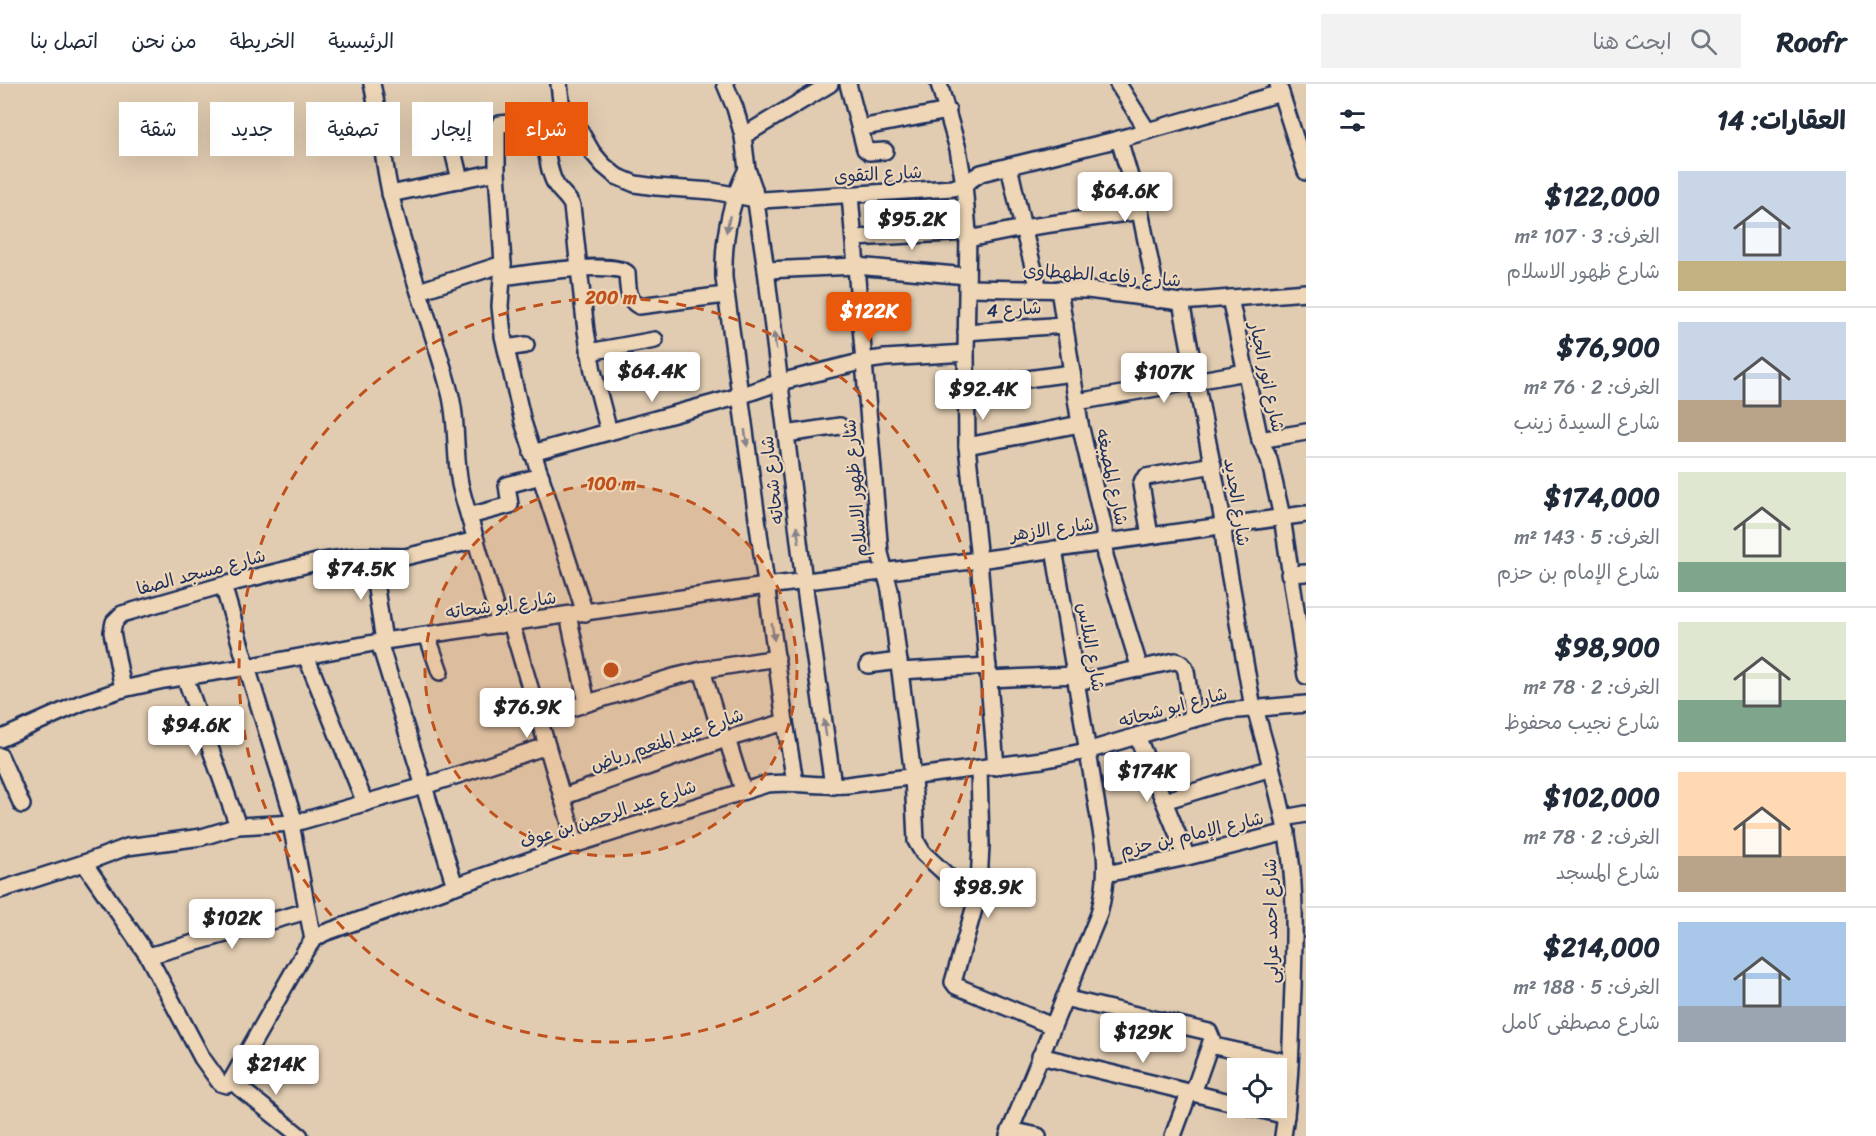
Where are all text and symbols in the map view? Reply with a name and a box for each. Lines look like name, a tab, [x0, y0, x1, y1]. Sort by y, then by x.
search box	[1321, 14, 1741, 68]
text: Roofr	[1777, 17, 1846, 66]
text: اتصل بنا	[30, 22, 98, 60]
text: من نحن	[131, 22, 197, 60]
text: الخريطة	[230, 22, 295, 60]
text: الرئيسية	[328, 22, 394, 60]
text: ابحث هنا	[1592, 22, 1672, 61]
icon: search	[1687, 25, 1720, 58]
text: العقارات: 14	[1717, 97, 1846, 143]
chip: شقة	[119, 102, 198, 156]
chip: جديد	[210, 102, 294, 156]
chip: تصفية	[306, 102, 400, 156]
chip: إيجار	[412, 102, 493, 156]
chip: شراء	[505, 102, 588, 156]
icon: filters	[1336, 104, 1369, 137]
street label: شارع التقوى	[833, 156, 923, 192]
pin: $64.6K	[1076, 172, 1174, 223]
text: $122,000	[1545, 173, 1660, 219]
text: $64.6K	[1092, 174, 1158, 209]
icon: home	[1726, 195, 1798, 267]
pin: $95.2K	[863, 200, 961, 251]
text: $95.2K	[878, 202, 946, 237]
one-way arrow	[723, 215, 732, 234]
text: الغرف: 3 · 107 m²	[1515, 219, 1660, 254]
street label: شارع رفاعه الطهطاوى	[1022, 254, 1182, 296]
text: شارع ظهور الاسلام	[1507, 254, 1660, 289]
text: 200 m	[584, 282, 637, 314]
street label: شارع 4	[986, 291, 1042, 327]
pin: $122K	[827, 292, 911, 343]
text: $122K	[840, 294, 898, 329]
street label: شارع انور الجيار	[1239, 317, 1294, 435]
text: $76,900	[1557, 324, 1660, 370]
one-way arrow	[770, 332, 780, 351]
icon: home	[1726, 346, 1798, 418]
pin: $64.4K	[603, 352, 701, 403]
pin: $107K	[1122, 353, 1206, 404]
text: $64.4K	[618, 354, 686, 389]
text: $107K	[1135, 355, 1193, 390]
pin: $92.4K	[934, 370, 1032, 421]
text: الغرف: 2 · 76 m²	[1524, 370, 1660, 405]
text: $92.4K	[949, 372, 1017, 407]
text: شارع السيدة زينب	[1513, 405, 1660, 440]
street label: شارع ظهور الاسلام	[833, 418, 877, 558]
street label: شارع المصبغه	[1086, 426, 1138, 528]
one-way arrow	[742, 429, 751, 448]
street label: شارع شحاته	[751, 434, 793, 526]
street label: شارع الجديد	[1214, 455, 1260, 549]
text: 100 m	[587, 468, 636, 500]
text: $174,000	[1544, 474, 1660, 520]
icon: home	[1726, 496, 1798, 568]
street label: شارع الازهر	[1006, 507, 1096, 551]
text: الغرف: 5 · 143 m²	[1514, 520, 1660, 555]
one-way arrow	[793, 526, 803, 545]
street label: شارع مسجد الصفا	[133, 539, 269, 605]
pin: $74.5K	[312, 550, 410, 601]
text: $74.5K	[327, 552, 395, 587]
text: شارع الإمام بن حزم	[1497, 555, 1660, 590]
street label: شارع ابو شحاته	[444, 581, 558, 629]
street label: شارع البلاس	[1067, 600, 1115, 694]
one-way arrow	[768, 622, 777, 641]
text: $98,900	[1555, 624, 1660, 670]
icon: home	[1726, 646, 1798, 718]
centre of rings	[601, 660, 621, 680]
text: الغرف: 2 · 78 m²	[1523, 670, 1660, 705]
street label: شارع ابو شحاته	[1115, 677, 1231, 737]
pin: $76.9K	[478, 688, 576, 739]
text: $76.9K	[494, 690, 560, 725]
street label: شارع عبد المنعم رياض	[586, 699, 748, 781]
text: شارع نجيب محفوظ	[1504, 705, 1660, 740]
pin: $94.6K	[147, 706, 245, 757]
text: $94.6K	[162, 708, 230, 743]
one-way arrow	[820, 719, 829, 738]
pin: $174K	[1105, 752, 1189, 803]
text: $174K	[1118, 754, 1176, 789]
street label: شارع عبد الرحمن بن عوف	[515, 770, 701, 858]
text: $102,000	[1544, 774, 1660, 820]
icon: home	[1726, 796, 1798, 868]
street label: شارع الإمام بن حزم	[1117, 802, 1267, 866]
text: الغرف: 2 · 78 m²	[1523, 820, 1660, 855]
text: شارع المسجد	[1556, 855, 1660, 890]
street label: شارع احمد عرابى	[1254, 858, 1288, 984]
pin: $98.9K	[939, 868, 1037, 919]
text: $98.9K	[954, 870, 1022, 905]
pin: $102K	[190, 899, 274, 950]
text: $102K	[203, 901, 261, 936]
text: $214,000	[1544, 924, 1660, 970]
icon: home	[1726, 946, 1798, 1018]
text: الغرف: 5 · 188 m²	[1513, 970, 1660, 1005]
text: شارع مصطفى كامل	[1501, 1005, 1660, 1040]
pin: $129K	[1101, 1013, 1185, 1064]
text: $129K	[1114, 1015, 1172, 1050]
pin: $214K	[234, 1045, 318, 1096]
text: $214K	[247, 1047, 305, 1082]
map controls	[1227, 1058, 1287, 1118]
button: locate	[1227, 1058, 1287, 1118]

